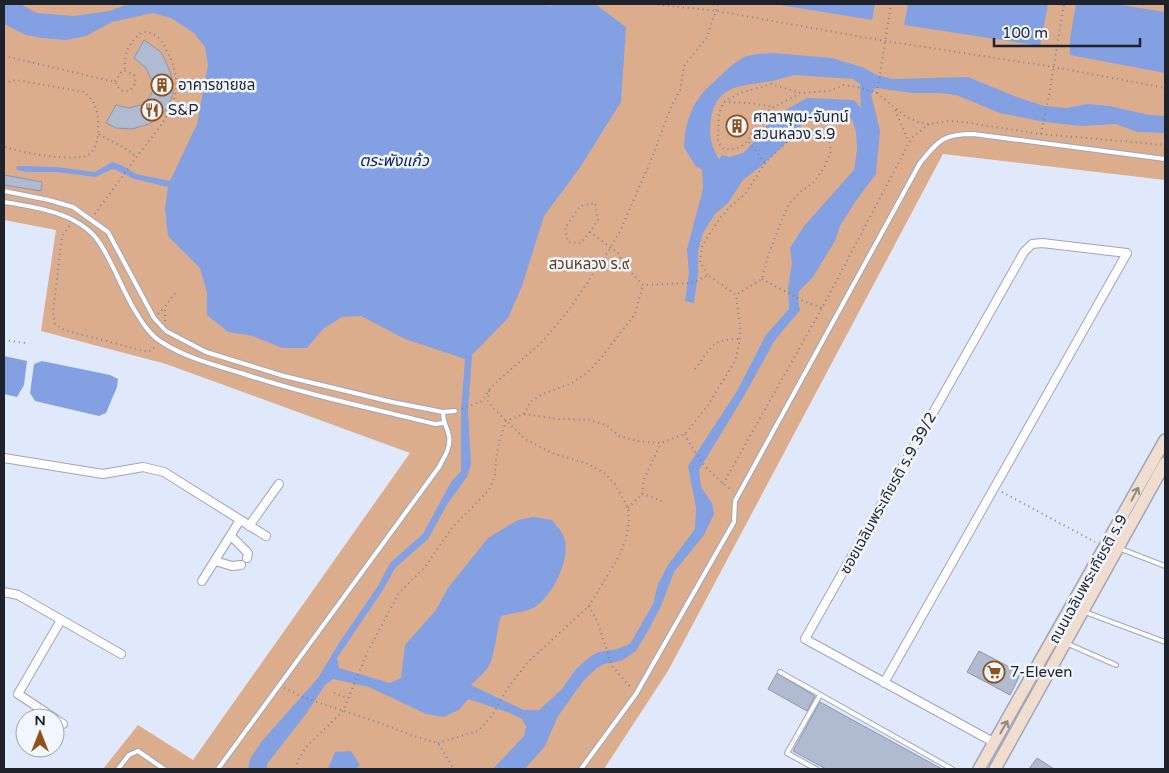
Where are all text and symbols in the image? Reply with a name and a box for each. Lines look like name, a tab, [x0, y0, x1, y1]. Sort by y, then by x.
scale bar	[994, 15, 1140, 47]
text: 100 m	[1002, 24, 1048, 42]
building icon: อาคารชายชล	[150, 73, 174, 97]
place label: อาคารชายชล	[178, 76, 255, 94]
restaurant icon: S&P	[140, 98, 164, 122]
place label: S&P	[168, 101, 198, 119]
place label: ศาลาพุฒ-จันทน์ สวนหลวง ร.9	[753, 108, 849, 143]
building icon: ศาลาพุฒ-จันทน์ สวนหลวง ร.9	[725, 114, 749, 138]
water label: ตระพังแก้ว	[359, 151, 430, 171]
park label: สวนหลวง ร.๙	[549, 255, 630, 273]
street label: ซอยเฉลิมพระเกียรติ ร.9 39/2	[836, 409, 940, 577]
one-way arrow	[1131, 487, 1140, 502]
street label: ถนนเฉลิมพระเกียรติ ร.9	[1045, 511, 1131, 647]
supermarket icon: 7-Eleven	[982, 660, 1006, 684]
place label: 7-Eleven	[1010, 663, 1072, 681]
north arrow	[15, 708, 65, 758]
text: N	[34, 712, 46, 729]
one-way arrow	[999, 720, 1009, 735]

